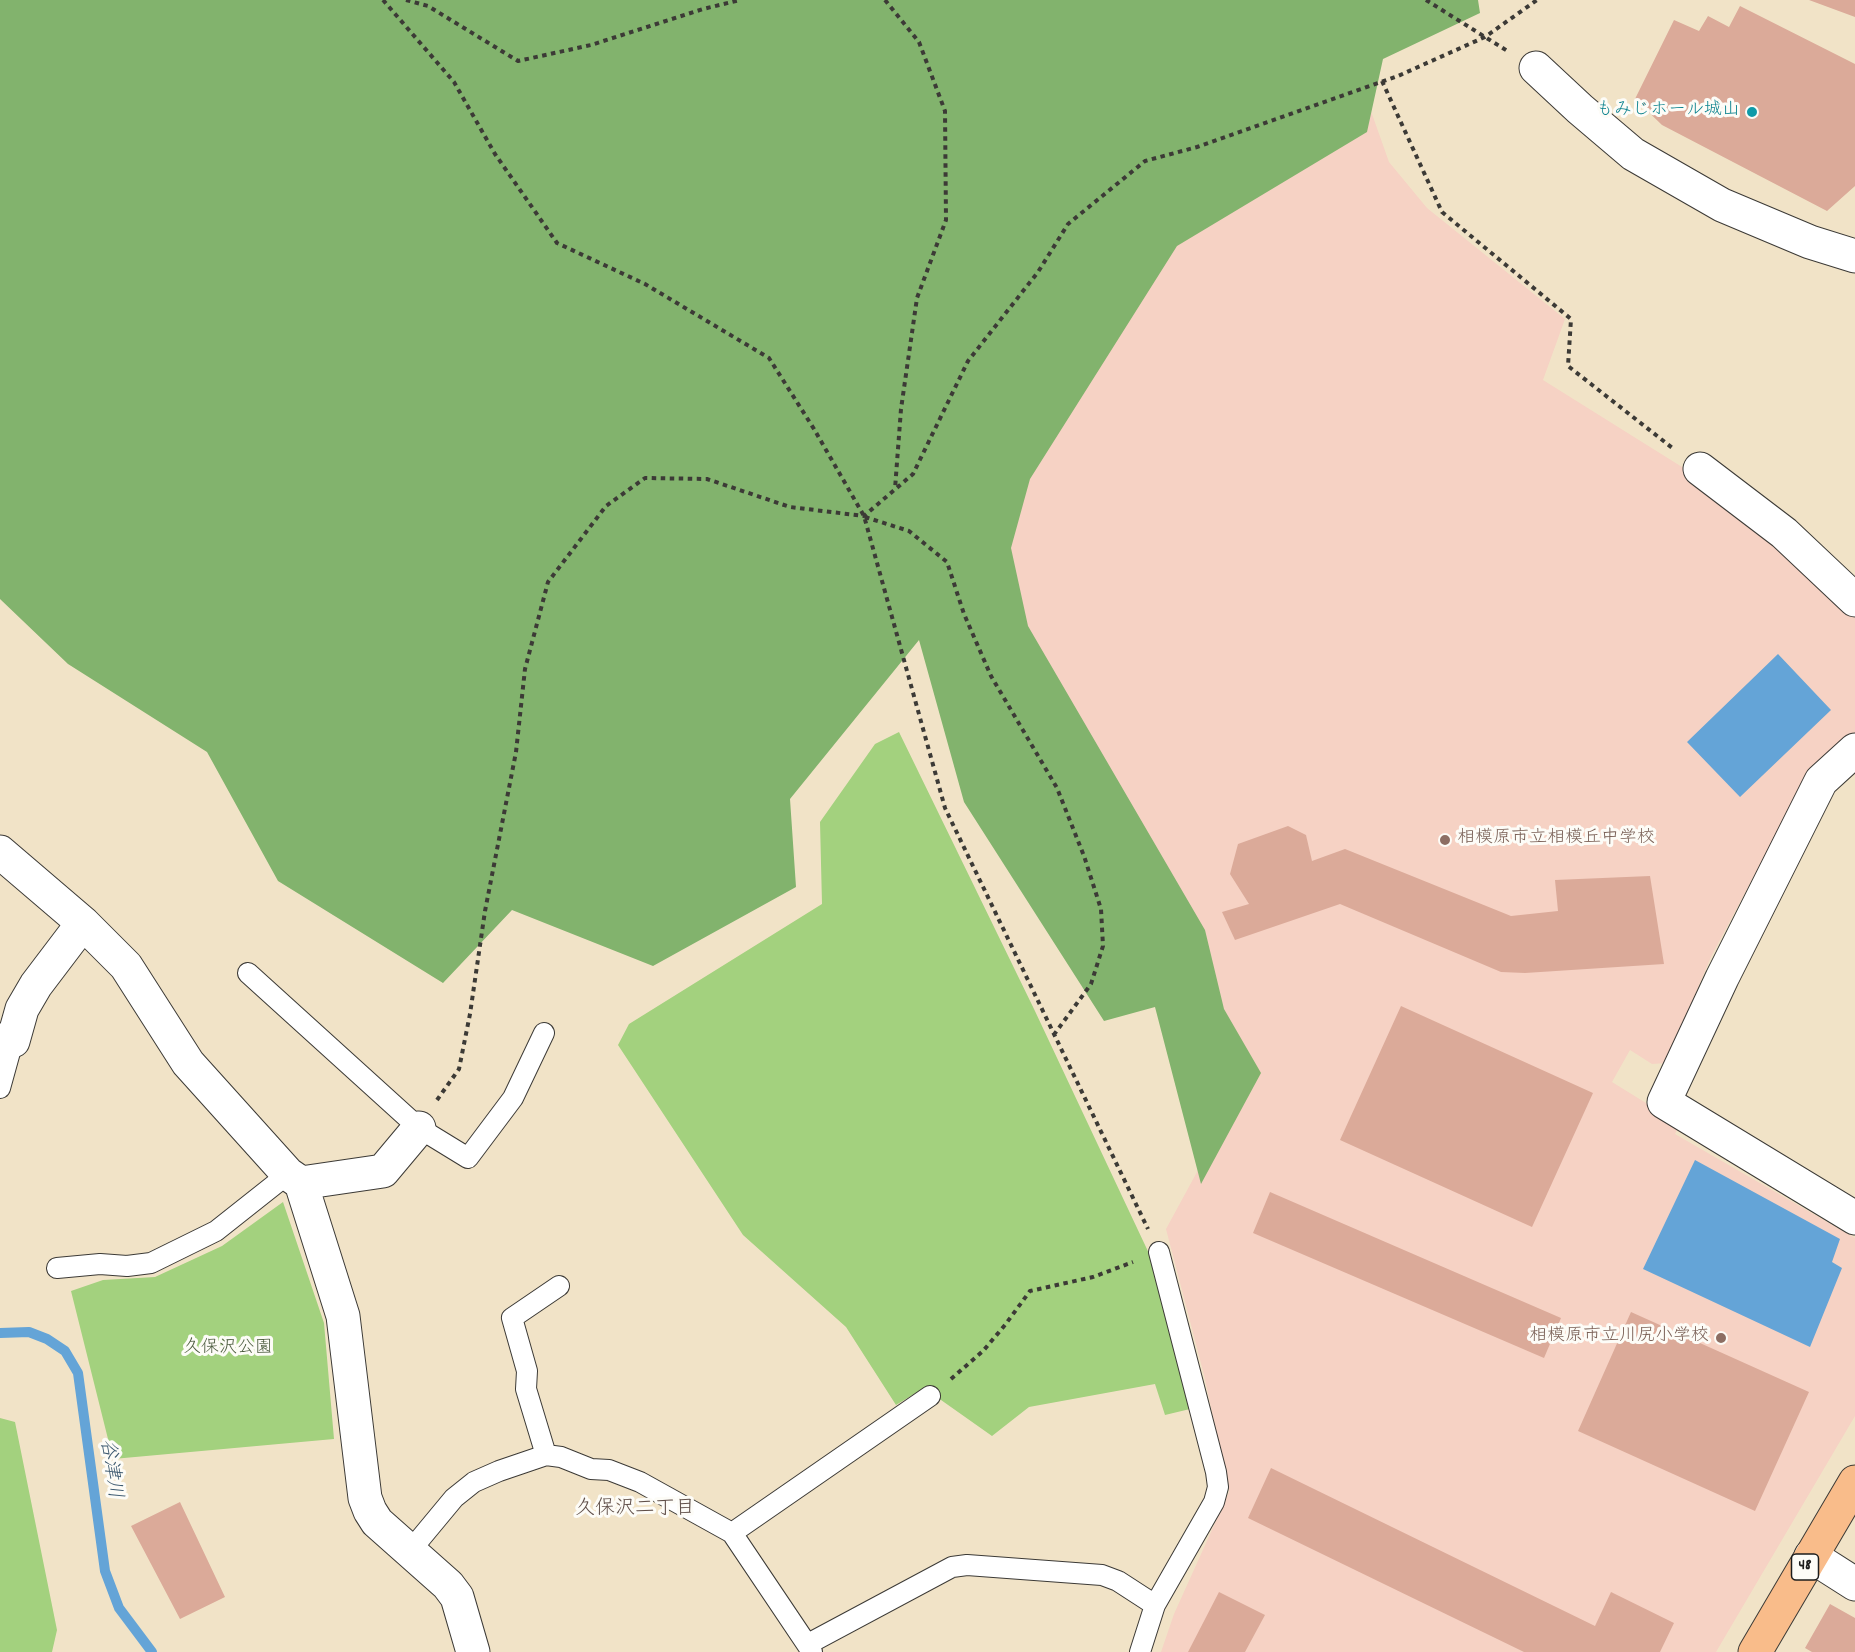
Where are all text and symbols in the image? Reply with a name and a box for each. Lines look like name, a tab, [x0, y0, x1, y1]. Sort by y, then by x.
place label: もみじホール城山	[1596, 101, 1740, 123]
marker: もみじホール城山	[1745, 105, 1759, 119]
place label: 相模原市立相模丘中学校	[1457, 829, 1655, 851]
marker: 相模原市立相模丘中学校	[1438, 833, 1452, 847]
place label: 相模原市立川尻小学校	[1529, 1327, 1709, 1349]
marker: 相模原市立川尻小学校	[1714, 1331, 1728, 1345]
park label: 久保沢公園	[183, 1339, 273, 1361]
water label: 谷津川	[93, 1438, 125, 1500]
district label: 久保沢二丁目	[575, 1498, 695, 1522]
road number: 48	[1792, 1554, 1818, 1580]

